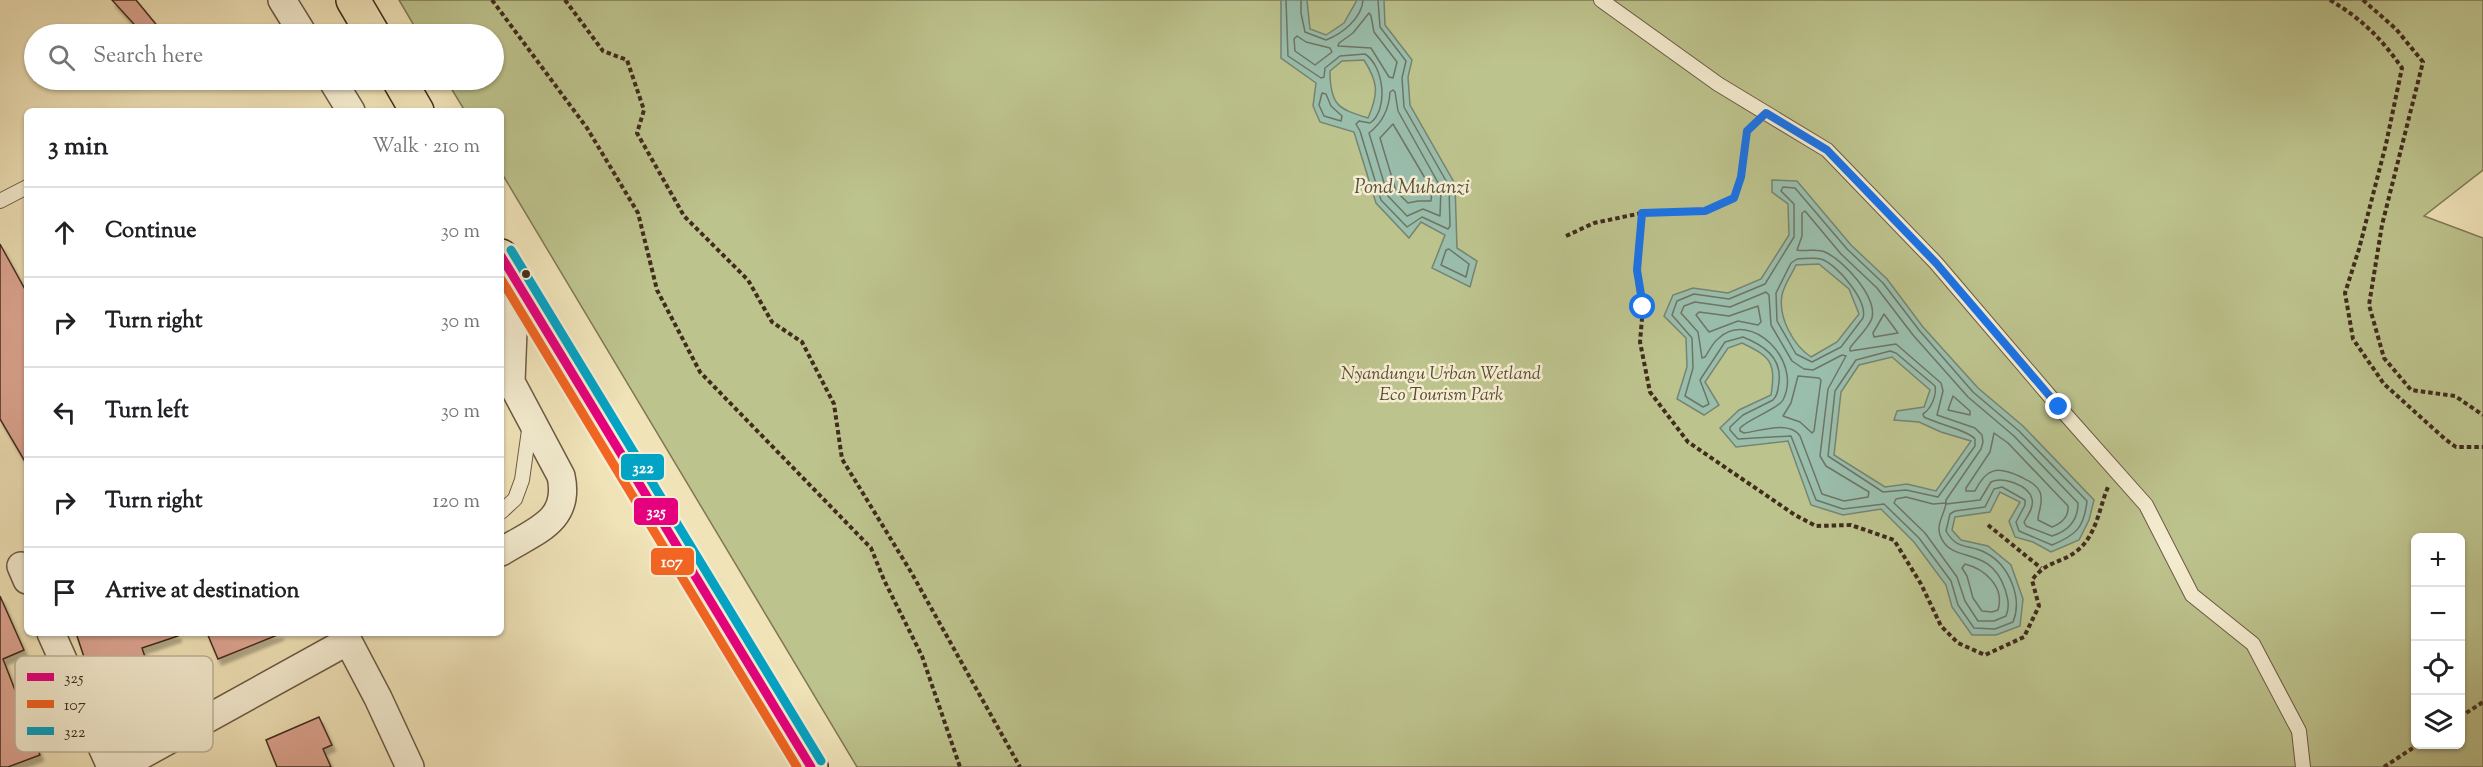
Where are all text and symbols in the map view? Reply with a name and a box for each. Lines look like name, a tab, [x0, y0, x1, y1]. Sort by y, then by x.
search box	[24, 24, 504, 90]
icon: search	[45, 41, 78, 74]
text: Search here	[93, 41, 203, 73]
text: 3 min	[48, 129, 108, 166]
text: Walk · 210 m	[372, 133, 480, 162]
water label: Pond Muhanzi	[1354, 174, 1470, 203]
icon: ahead	[48, 216, 81, 249]
text: Continue	[105, 216, 196, 248]
text: 30 m	[441, 218, 480, 247]
unlabelled marker	[520, 268, 532, 280]
route start	[1629, 293, 1655, 319]
icon: right	[48, 306, 81, 339]
text: Turn right	[105, 306, 202, 338]
text: 30 m	[441, 308, 480, 337]
park label: Nyandungu Urban Wetland Eco Tourism Park	[1341, 362, 1541, 409]
route end	[2045, 393, 2071, 419]
icon: left	[48, 396, 81, 429]
text: Turn left	[105, 396, 188, 428]
text: 30 m	[441, 398, 480, 427]
line badge: 322	[620, 453, 665, 481]
text: 322	[632, 458, 654, 481]
icon: right	[48, 486, 81, 519]
text: Turn right	[105, 486, 202, 518]
text: 120 m	[432, 488, 480, 517]
line badge: 325	[633, 497, 679, 526]
text: 325	[646, 502, 666, 525]
map controls	[2411, 533, 2465, 749]
button: +	[2411, 533, 2465, 587]
line badge: 107	[650, 547, 695, 576]
text: 107	[661, 552, 684, 575]
icon: arrive	[48, 576, 81, 609]
text: Arrive at destination	[105, 576, 300, 608]
button: −	[2411, 587, 2465, 641]
button: locate	[2411, 641, 2465, 695]
legend	[15, 656, 213, 752]
text: 325	[64, 668, 84, 691]
text: 107	[64, 695, 86, 718]
button: layers	[2411, 695, 2465, 749]
text: 322	[64, 722, 86, 745]

